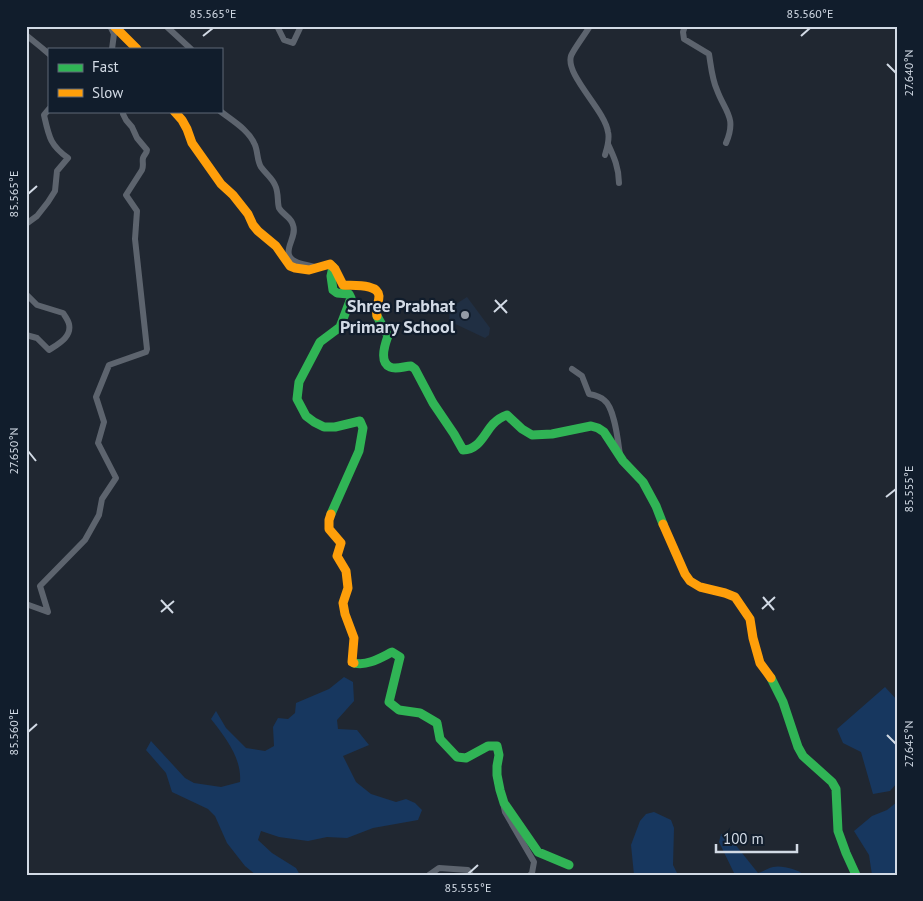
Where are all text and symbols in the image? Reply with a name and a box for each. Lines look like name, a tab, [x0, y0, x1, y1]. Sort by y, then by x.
text: 85.565°E	[190, 6, 236, 21]
text: 85.560°E	[787, 6, 833, 21]
legend	[48, 48, 222, 112]
text: 27.640°N	[901, 49, 916, 97]
text: Fast	[92, 57, 119, 76]
text: Slow	[92, 83, 123, 102]
text: 85.565°E	[6, 171, 21, 217]
place label: Shree Prabhat Primary School	[340, 294, 456, 338]
marker: Shree Prabhat Primary School	[459, 309, 471, 321]
text: 27.650°N	[6, 427, 21, 475]
text: 85.555°E	[901, 466, 916, 512]
text: 85.560°E	[6, 709, 21, 755]
text: 27.645°N	[901, 720, 916, 768]
scale bar	[716, 821, 797, 853]
text: 100 m	[723, 829, 764, 848]
text: 85.555°E	[445, 880, 491, 895]

